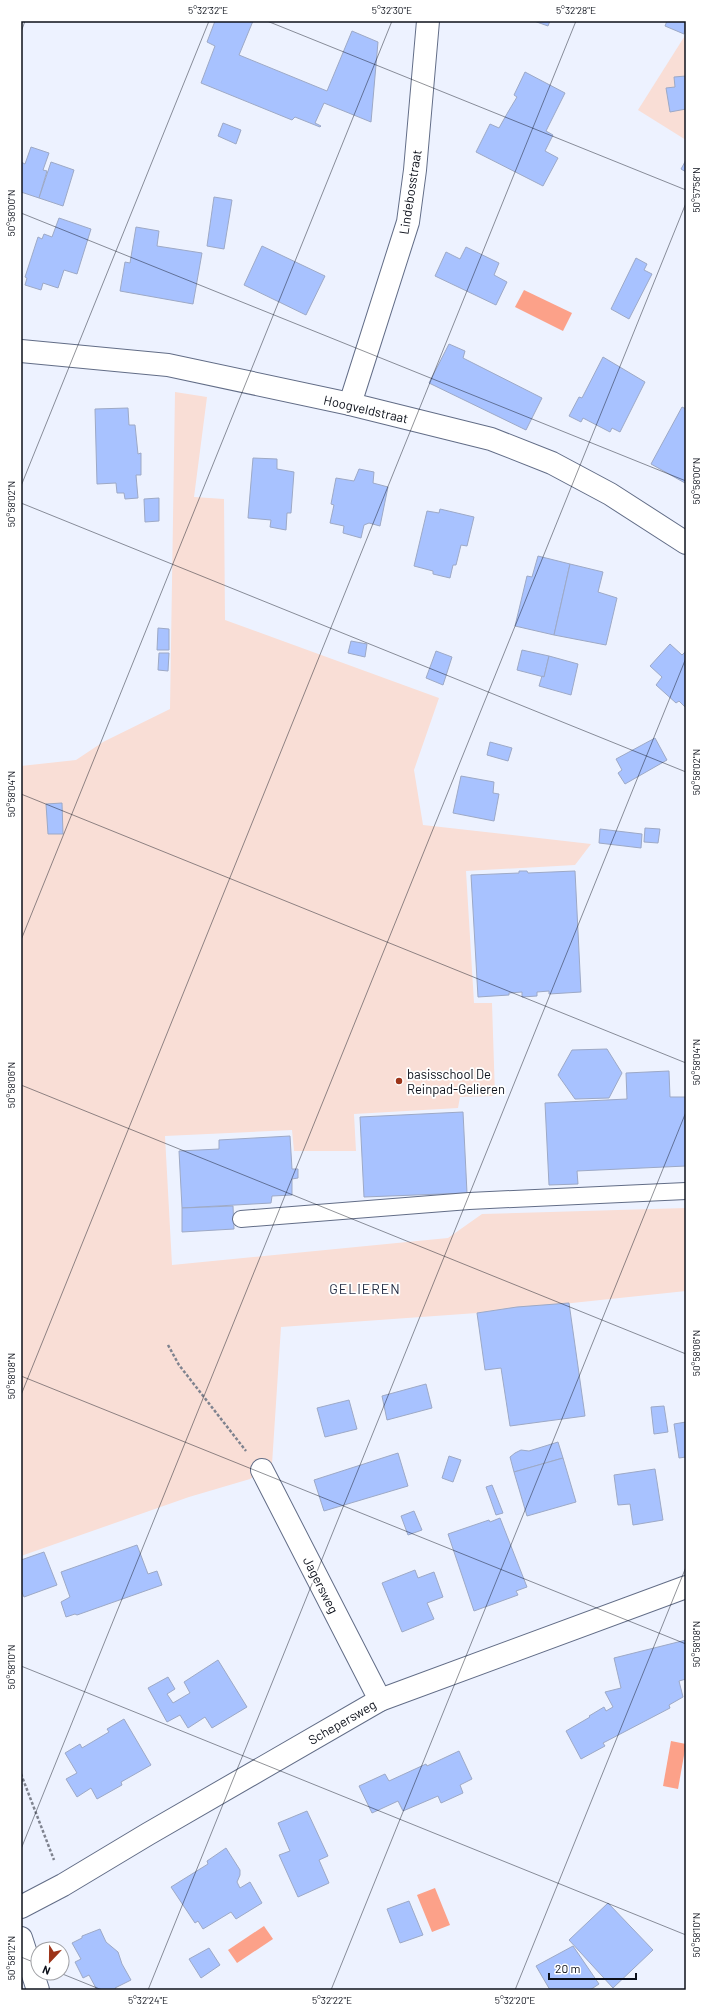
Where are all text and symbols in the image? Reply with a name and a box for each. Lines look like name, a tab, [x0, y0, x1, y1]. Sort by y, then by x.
text: 5°32'32"E	[188, 4, 228, 16]
text: 5°32'30"E	[372, 4, 412, 16]
text: 5°32'28"E	[556, 4, 596, 16]
street label: Lindebosstraat	[395, 149, 425, 235]
text: 50°57'58"N	[690, 167, 702, 213]
text: 50°58'00"N	[5, 190, 17, 236]
street label: Hoogveldstraat	[322, 392, 410, 426]
text: 50°58'00"N	[690, 458, 702, 504]
text: 50°58'02"N	[5, 481, 17, 527]
text: 50°58'02"N	[690, 749, 702, 795]
text: 50°58'04"N	[5, 771, 17, 817]
text: 50°58'04"N	[690, 1039, 702, 1085]
text: 50°58'06"N	[5, 1062, 17, 1108]
place label: basisschool De Reinpad-Gelieren	[407, 1066, 505, 1097]
marker: basisschool De Reinpad-Gelieren	[394, 1076, 404, 1086]
district label: GELIEREN	[329, 1280, 401, 1297]
text: 50°58'06"N	[690, 1330, 702, 1376]
text: 50°58'08"N	[5, 1353, 17, 1399]
street label: Jagersweg	[300, 1554, 342, 1616]
text: 50°58'08"N	[690, 1621, 702, 1667]
text: 50°58'10"N	[5, 1645, 17, 1689]
street label: Schepersweg	[305, 1696, 379, 1748]
text: 50°58'10"N	[690, 1913, 702, 1957]
text: 50°58'12"N	[5, 1936, 17, 1980]
north arrow	[30, 1941, 70, 1981]
scale bar	[549, 1955, 636, 1981]
text: 20 m	[555, 1961, 581, 1975]
text: N	[40, 1963, 52, 1978]
text: 5°32'24"E	[128, 1994, 168, 2006]
text: 5°32'22"E	[312, 1994, 352, 2006]
text: 5°32'20"E	[495, 1994, 535, 2006]

